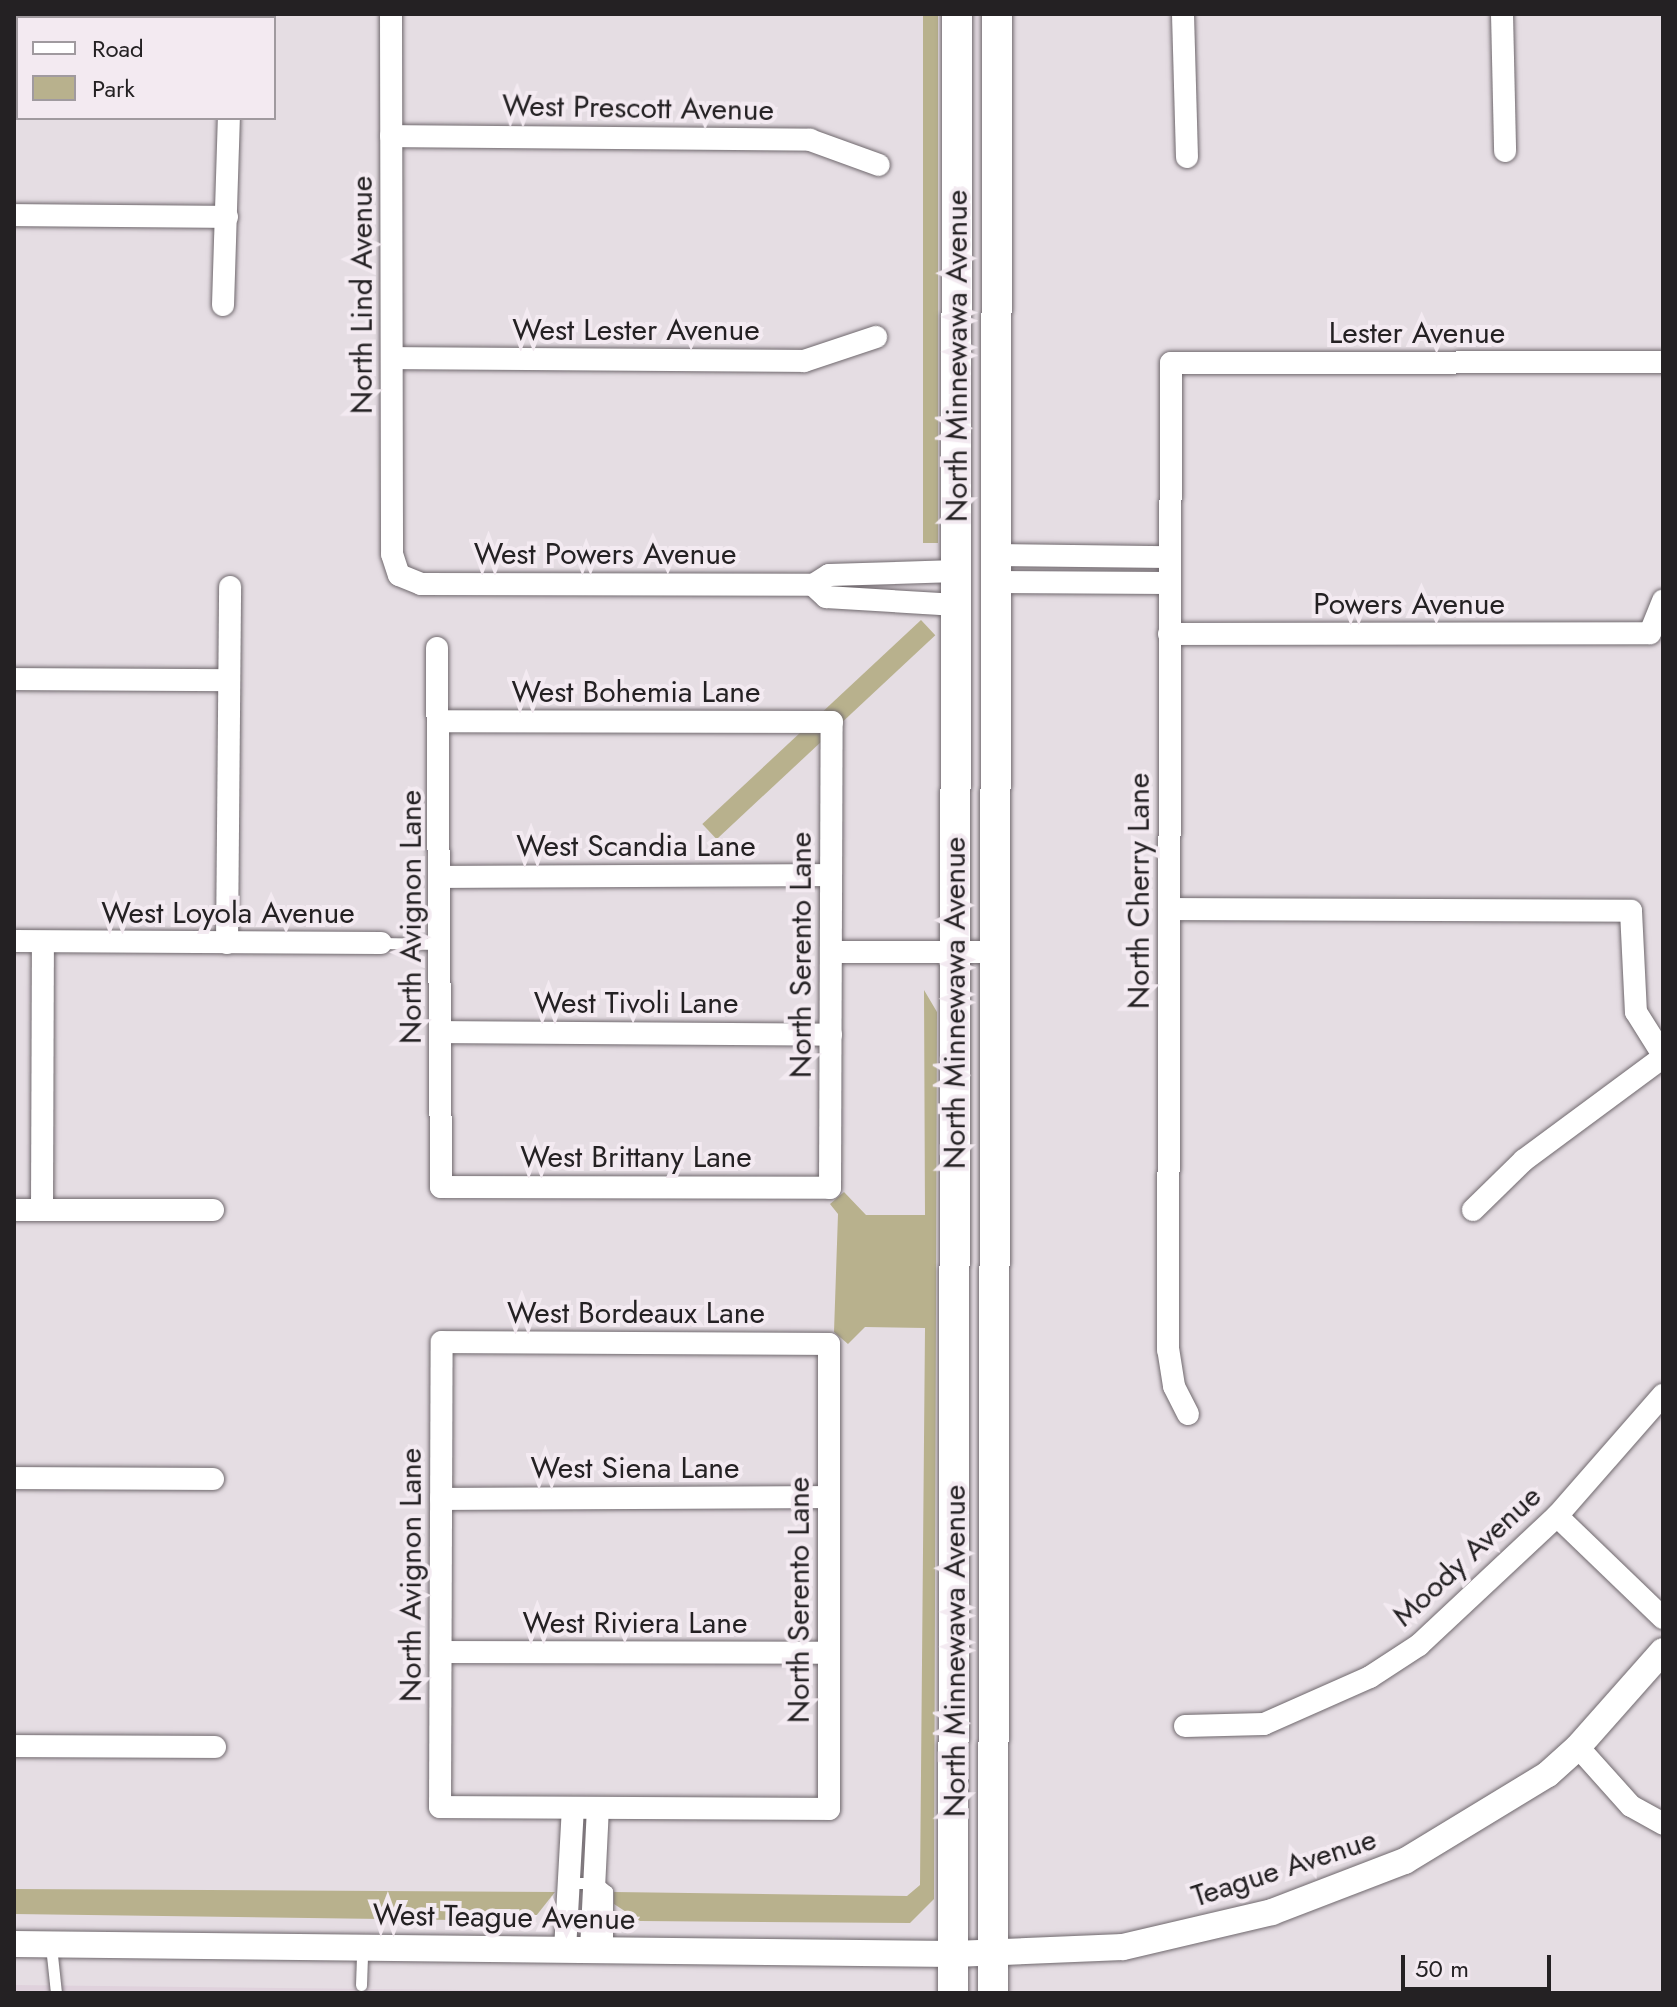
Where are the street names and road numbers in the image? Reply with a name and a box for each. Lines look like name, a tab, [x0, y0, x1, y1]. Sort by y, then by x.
street label: West Prescott Avenue	[502, 88, 774, 128]
street label: North Lind Avenue	[344, 176, 380, 414]
street label: North Minnewawa Avenue	[939, 190, 975, 522]
street label: West Lester Avenue	[512, 312, 760, 348]
street label: Lester Avenue	[1329, 315, 1505, 351]
street label: West Powers Avenue	[474, 536, 736, 572]
street label: Powers Avenue	[1313, 586, 1505, 622]
street label: West Bohemia Lane	[511, 674, 761, 710]
street label: North Cherry Lane	[1121, 773, 1157, 1009]
street label: North Avignon Lane	[393, 790, 429, 1044]
street label: West Scandia Lane	[516, 828, 756, 864]
street label: North Serento Lane	[783, 832, 819, 1078]
street label: North Minnewawa Avenue	[937, 837, 973, 1169]
street label: West Loyola Avenue	[101, 895, 355, 931]
street label: West Tivoli Lane	[534, 985, 738, 1021]
street label: West Brittany Lane	[520, 1139, 752, 1175]
street label: West Bordeaux Lane	[507, 1295, 765, 1331]
street label: North Avignon Lane	[393, 1448, 429, 1702]
street label: West Siena Lane	[530, 1450, 740, 1486]
street label: North Serento Lane	[781, 1477, 817, 1723]
street label: Moody Avenue	[1385, 1478, 1549, 1634]
street label: North Minnewawa Avenue	[937, 1485, 973, 1817]
street label: West Riviera Lane	[523, 1605, 747, 1641]
street label: Teague Avenue	[1187, 1821, 1381, 1915]
street label: West Teague Avenue	[372, 1897, 636, 1937]

